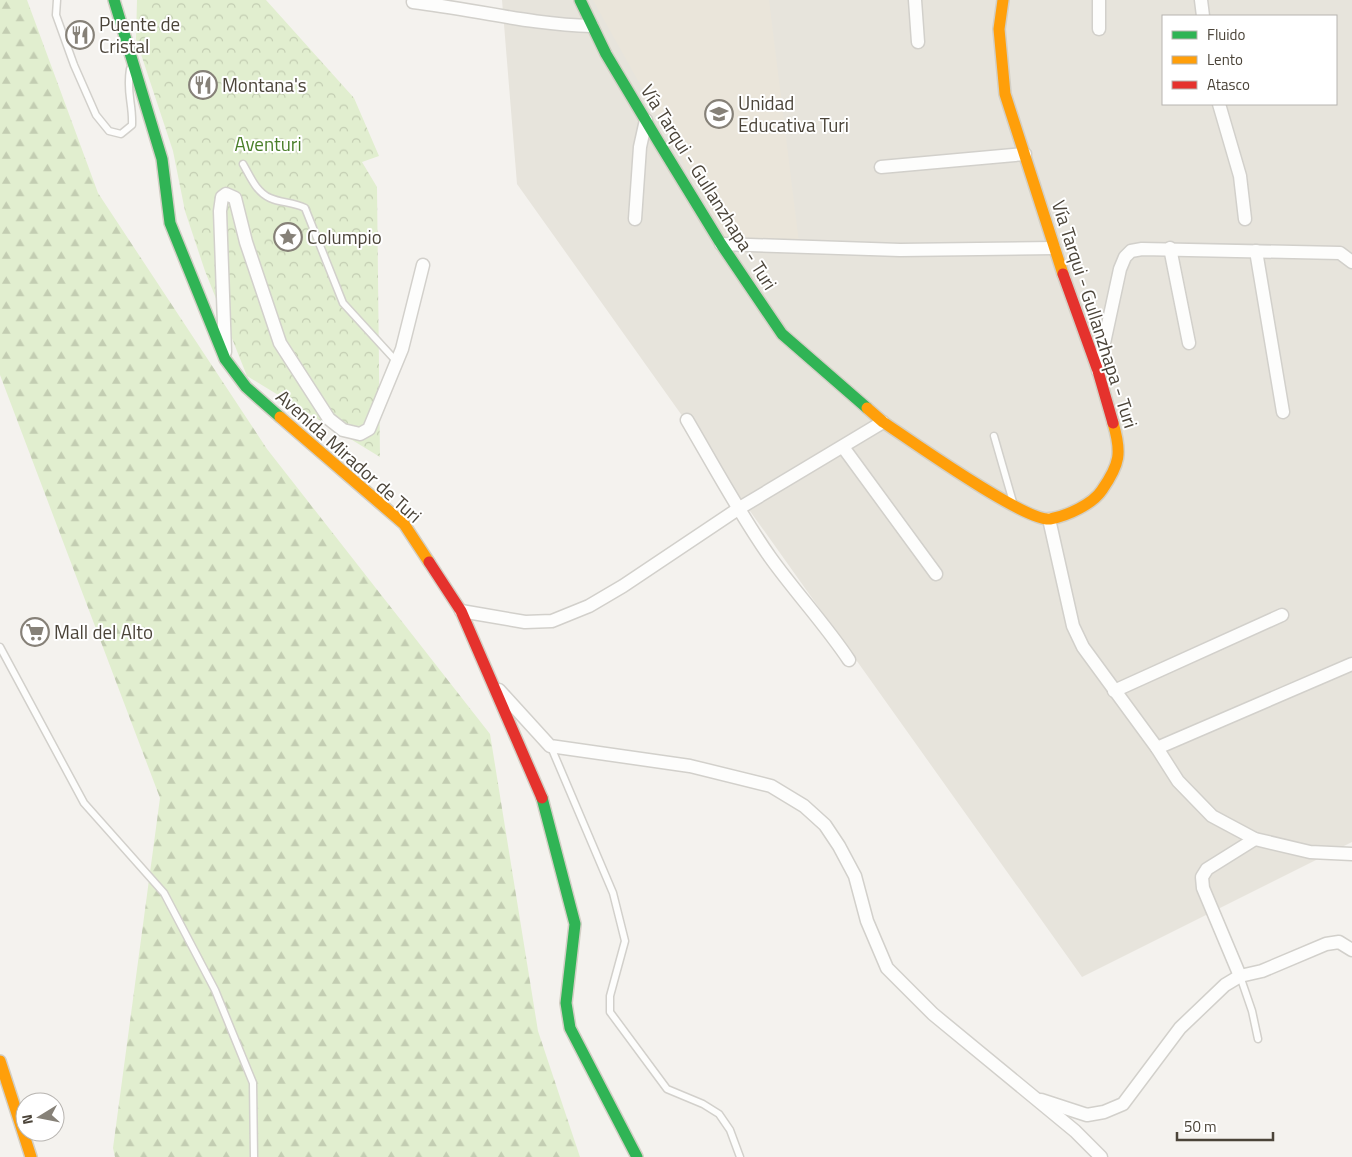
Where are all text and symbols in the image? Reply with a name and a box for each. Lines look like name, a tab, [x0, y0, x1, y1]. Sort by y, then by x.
place label: Puente de Cristal	[99, 9, 180, 60]
legend	[1162, 15, 1337, 105]
restaurant icon: Puente de Cristal	[65, 20, 95, 50]
text: Fluido	[1207, 23, 1246, 46]
text: Lento	[1207, 48, 1243, 71]
restaurant icon: Montana's	[188, 70, 218, 100]
place label: Montana's	[222, 70, 307, 99]
text: Atasco	[1207, 73, 1250, 96]
street label: Vía Tarqui - Gullanzhapa - Turi	[634, 78, 785, 295]
place label: Unidad Educativa Turi	[738, 88, 849, 139]
school or university icon: Unidad Educativa Turi	[704, 99, 734, 129]
park label: Aventuri	[234, 129, 302, 158]
street label: Vía Tarqui - Gullanzhapa - Turi	[1045, 196, 1146, 432]
place icon: Columpio	[273, 222, 303, 252]
place label: Columpio	[307, 222, 382, 251]
street label: Avenida Mirador de Turi	[270, 382, 429, 529]
supermarket icon: Mall del Alto	[20, 617, 50, 647]
place label: Mall del Alto	[54, 617, 153, 646]
north arrow	[15, 1092, 65, 1142]
scale bar	[1177, 1110, 1273, 1142]
text: N	[16, 1113, 38, 1126]
text: 50 m	[1184, 1115, 1217, 1138]

